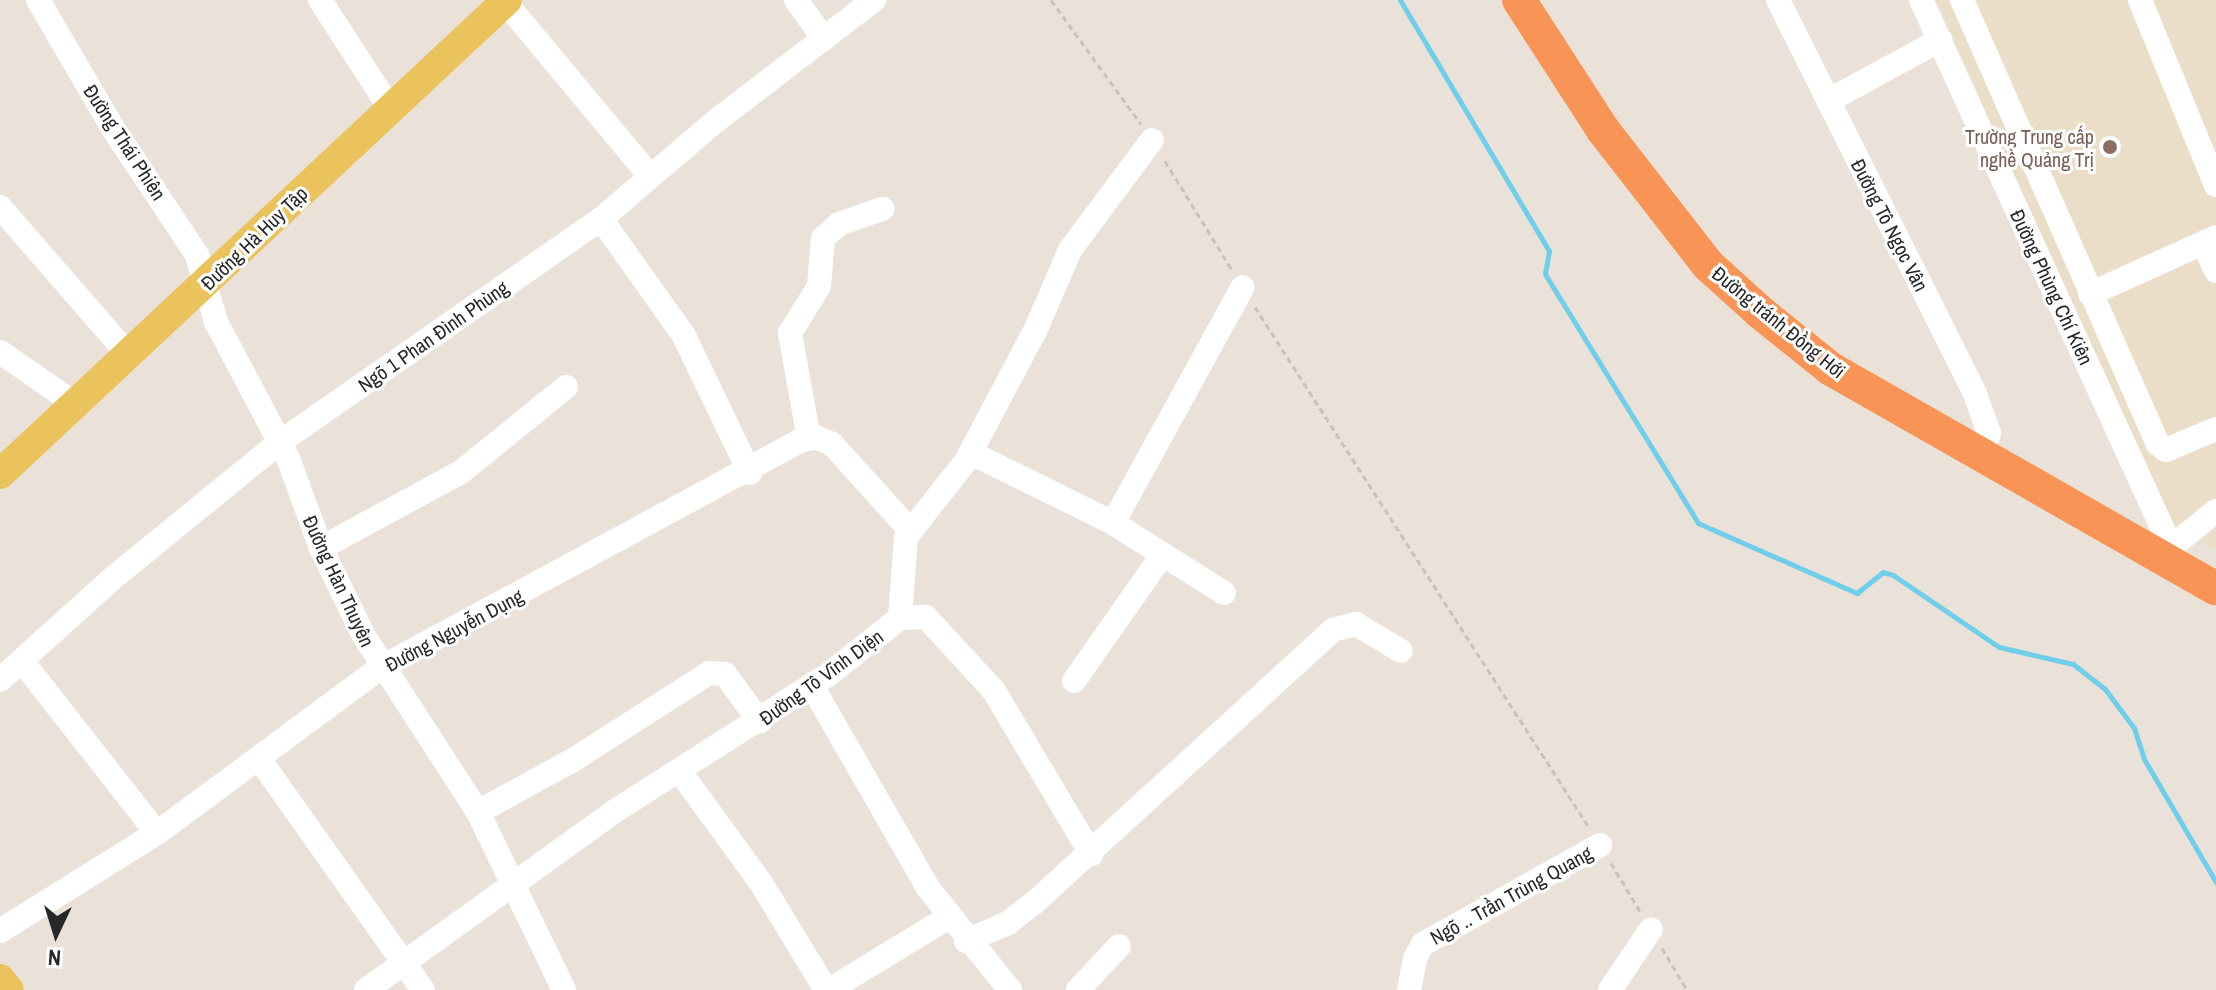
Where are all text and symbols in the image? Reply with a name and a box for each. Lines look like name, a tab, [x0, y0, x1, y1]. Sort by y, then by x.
street label: Đường Thái Phiên	[79, 80, 171, 204]
place label: Trường Trung cấp nghề Quảng Trị	[1965, 124, 2094, 171]
marker: Trường Trung cấp nghề Quảng Trị	[2101, 138, 2119, 156]
street label: Đường Tô Ngọc Vân	[1846, 155, 1934, 295]
street label: Đường Hà Huy Tập	[196, 181, 312, 295]
street label: Đường Phùng Chí Kiên	[2005, 205, 2099, 369]
street label: Đường tránh Đồng Hới	[1708, 261, 1850, 383]
street label: Ngõ 1 Phan Đình Phùng	[353, 275, 513, 397]
street label: Đường Hàn Thuyên	[298, 511, 380, 651]
street label: Đường Nguyễn Dụng	[381, 583, 527, 677]
street label: Đường Tô Vĩnh Diện	[754, 624, 888, 730]
street label: Ngõ .. Trần Trùng Quang	[1426, 840, 1596, 950]
north arrow	[16, 894, 96, 974]
text: N	[47, 943, 62, 973]

